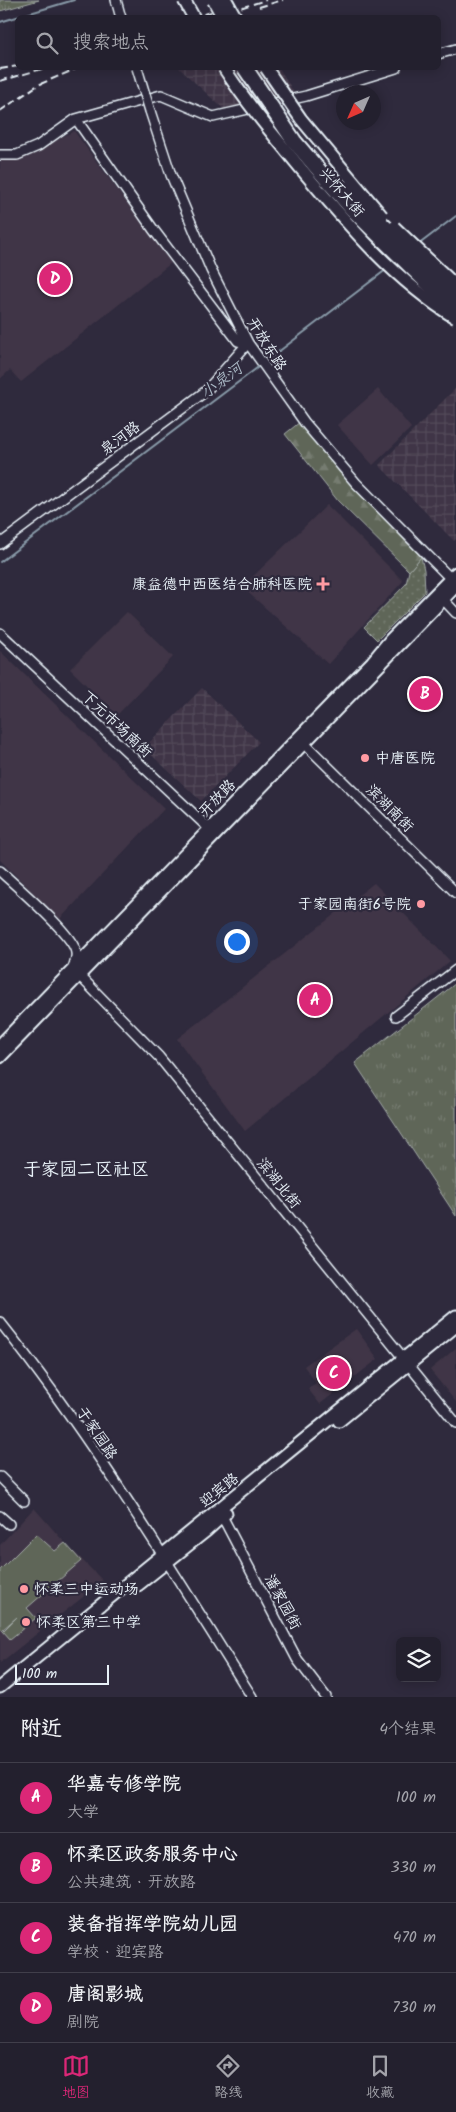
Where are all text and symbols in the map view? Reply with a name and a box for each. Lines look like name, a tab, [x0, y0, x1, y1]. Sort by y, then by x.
search box	[15, 15, 441, 70]
text: 搜索地点	[73, 28, 149, 58]
icon: search	[33, 29, 61, 57]
north arrow	[336, 85, 381, 130]
street label: 兴怀大街	[313, 162, 370, 223]
pin: D	[39, 260, 71, 298]
street label: 开放东路	[240, 313, 292, 376]
water label: 小泉河	[195, 355, 251, 406]
street label: 泉河路	[95, 416, 146, 462]
place label: 康益德中西医结合肺科医院	[132, 573, 312, 597]
marker: 康益德中西医结合肺科医院	[316, 577, 330, 591]
pin: B	[409, 675, 441, 713]
street label: 下元市场南街	[75, 685, 157, 764]
place label: 中唐医院	[375, 747, 435, 771]
marker: 中唐医院	[359, 752, 371, 764]
street label: 开放路	[193, 774, 242, 823]
street label: 滨湖南街	[360, 779, 419, 838]
place label: 于家园南街6号院	[298, 893, 411, 917]
marker: 于家园南街6号院	[415, 898, 427, 910]
your location	[224, 929, 250, 955]
pin: A	[299, 981, 331, 1019]
street label: 滨湖北街	[250, 1153, 306, 1215]
district label: 于家园二区社区	[23, 1156, 149, 1185]
pin: C	[318, 1354, 350, 1392]
street label: 于家园路	[69, 1402, 123, 1465]
street label: 迎宾路	[195, 1467, 245, 1514]
street label: 潘家园街	[257, 1570, 307, 1635]
place label: 怀柔三中运动场	[34, 1578, 139, 1602]
marker: 怀柔三中运动场	[18, 1583, 30, 1595]
place label: 怀柔区第三中学	[36, 1611, 141, 1635]
marker: 怀柔区第三中学	[20, 1616, 32, 1628]
map controls	[396, 1637, 441, 1682]
button: layers	[396, 1637, 441, 1682]
scale bar	[15, 1662, 109, 1685]
text: 100 m	[22, 1663, 57, 1685]
text: 附近	[20, 1713, 62, 1746]
text: 4个结果	[379, 1717, 436, 1742]
text: 华嘉专修学院	[67, 1770, 181, 1800]
text: A	[31, 1785, 41, 1810]
text: 100 m	[396, 1785, 436, 1810]
text: 大学	[67, 1800, 99, 1825]
text: 怀柔区政务服务中心	[67, 1840, 238, 1870]
text: B	[31, 1855, 41, 1880]
text: 330 m	[391, 1855, 436, 1880]
text: 公共建筑 · 开放路	[67, 1870, 196, 1895]
text: 装备指挥学院幼儿园	[67, 1910, 238, 1940]
text: C	[31, 1925, 41, 1950]
text: 470 m	[393, 1925, 436, 1950]
text: 学校 · 迎宾路	[67, 1940, 164, 1965]
text: 唐阁影城	[67, 1980, 143, 2010]
text: D	[31, 1995, 41, 2020]
text: 730 m	[392, 1995, 436, 2020]
text: 剧院	[67, 2010, 99, 2035]
tab: 地图	[62, 2052, 90, 2104]
tab: 路线	[214, 2052, 242, 2104]
tab: 收藏	[366, 2052, 394, 2104]

